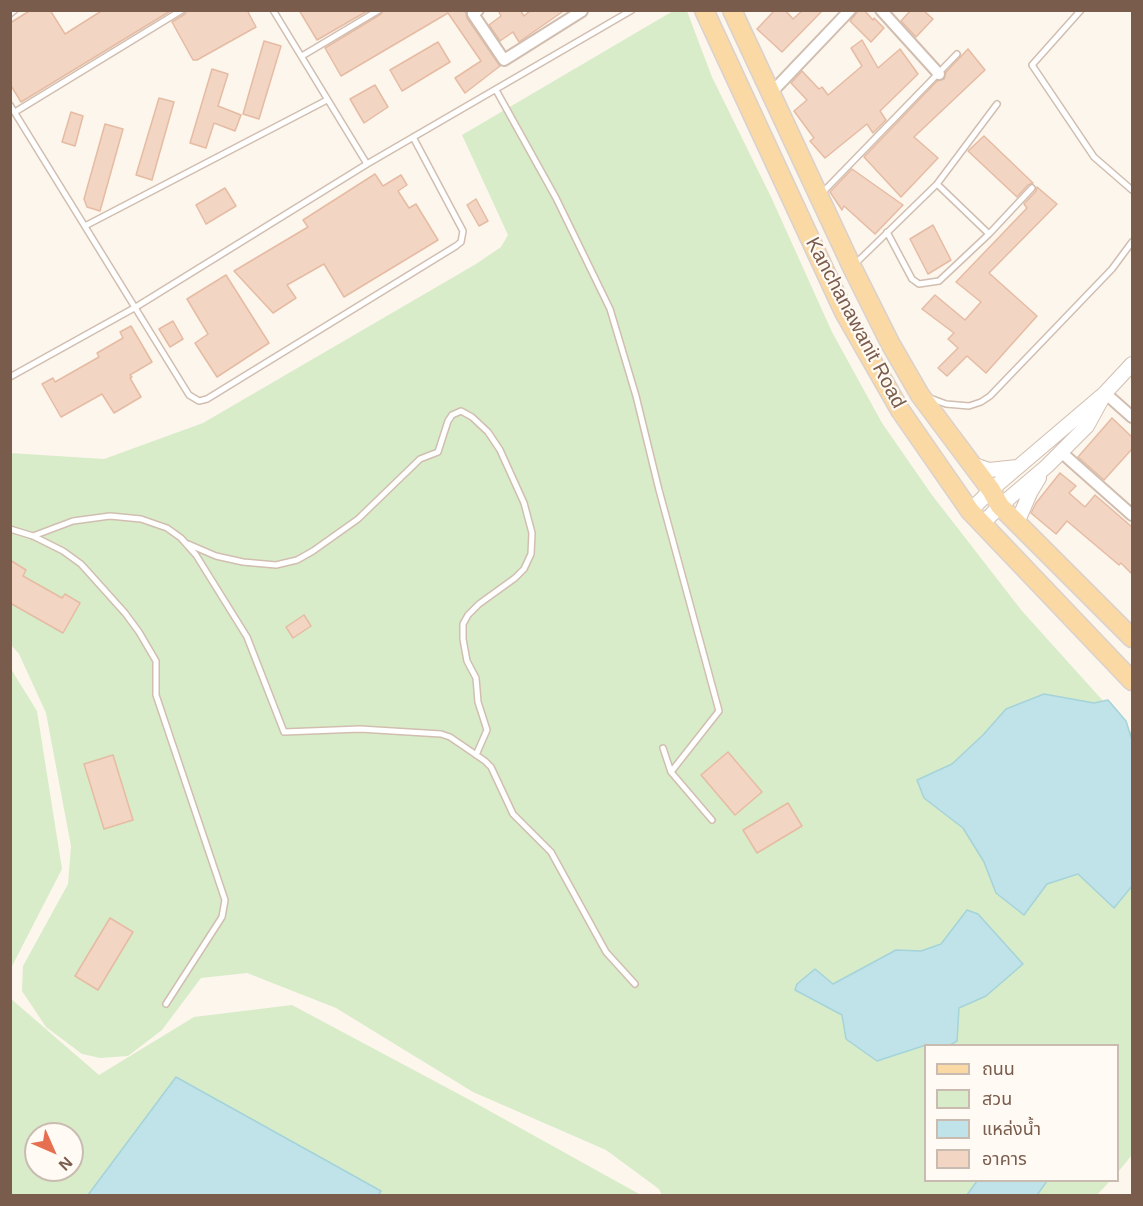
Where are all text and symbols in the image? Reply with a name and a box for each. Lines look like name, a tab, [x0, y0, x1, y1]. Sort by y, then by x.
street label: Kanchanawanit Road	[800, 233, 910, 413]
legend	[924, 1044, 1119, 1182]
text: ถนน	[982, 1059, 1015, 1079]
text: สวน	[982, 1089, 1012, 1109]
text: แหล่งน้ำ	[982, 1119, 1041, 1139]
north arrow	[24, 1122, 84, 1182]
text: อาคาร	[982, 1149, 1027, 1169]
text: N	[56, 1154, 76, 1174]

